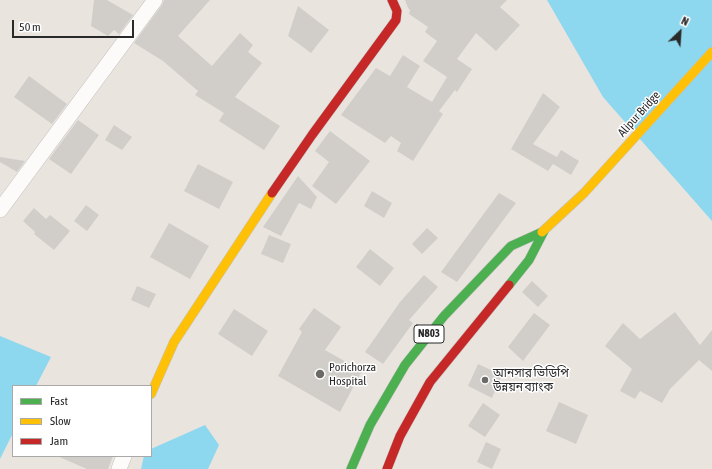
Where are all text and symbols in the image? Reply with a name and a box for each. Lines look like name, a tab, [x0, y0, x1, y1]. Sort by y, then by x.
scale bar	[14, 12, 136, 38]
north arrow	[660, 12, 700, 52]
text: N	[680, 14, 691, 28]
text: 50 m	[19, 20, 41, 34]
street label: Alipur Bridge	[615, 88, 663, 140]
road number: N803	[414, 325, 444, 343]
place label: Porichorza Hospital	[329, 360, 376, 388]
place label: আনসার ভিডিপি উন্নয়ন ব্যাংক	[493, 366, 569, 394]
marker: Porichorza Hospital	[314, 368, 326, 380]
marker: আনসার ভিডিপি উন্নয়ন ব্যাংক	[480, 375, 490, 385]
legend	[12, 385, 152, 457]
text: Fast	[50, 394, 68, 408]
text: Slow	[50, 414, 71, 428]
text: Jam	[50, 434, 68, 448]

